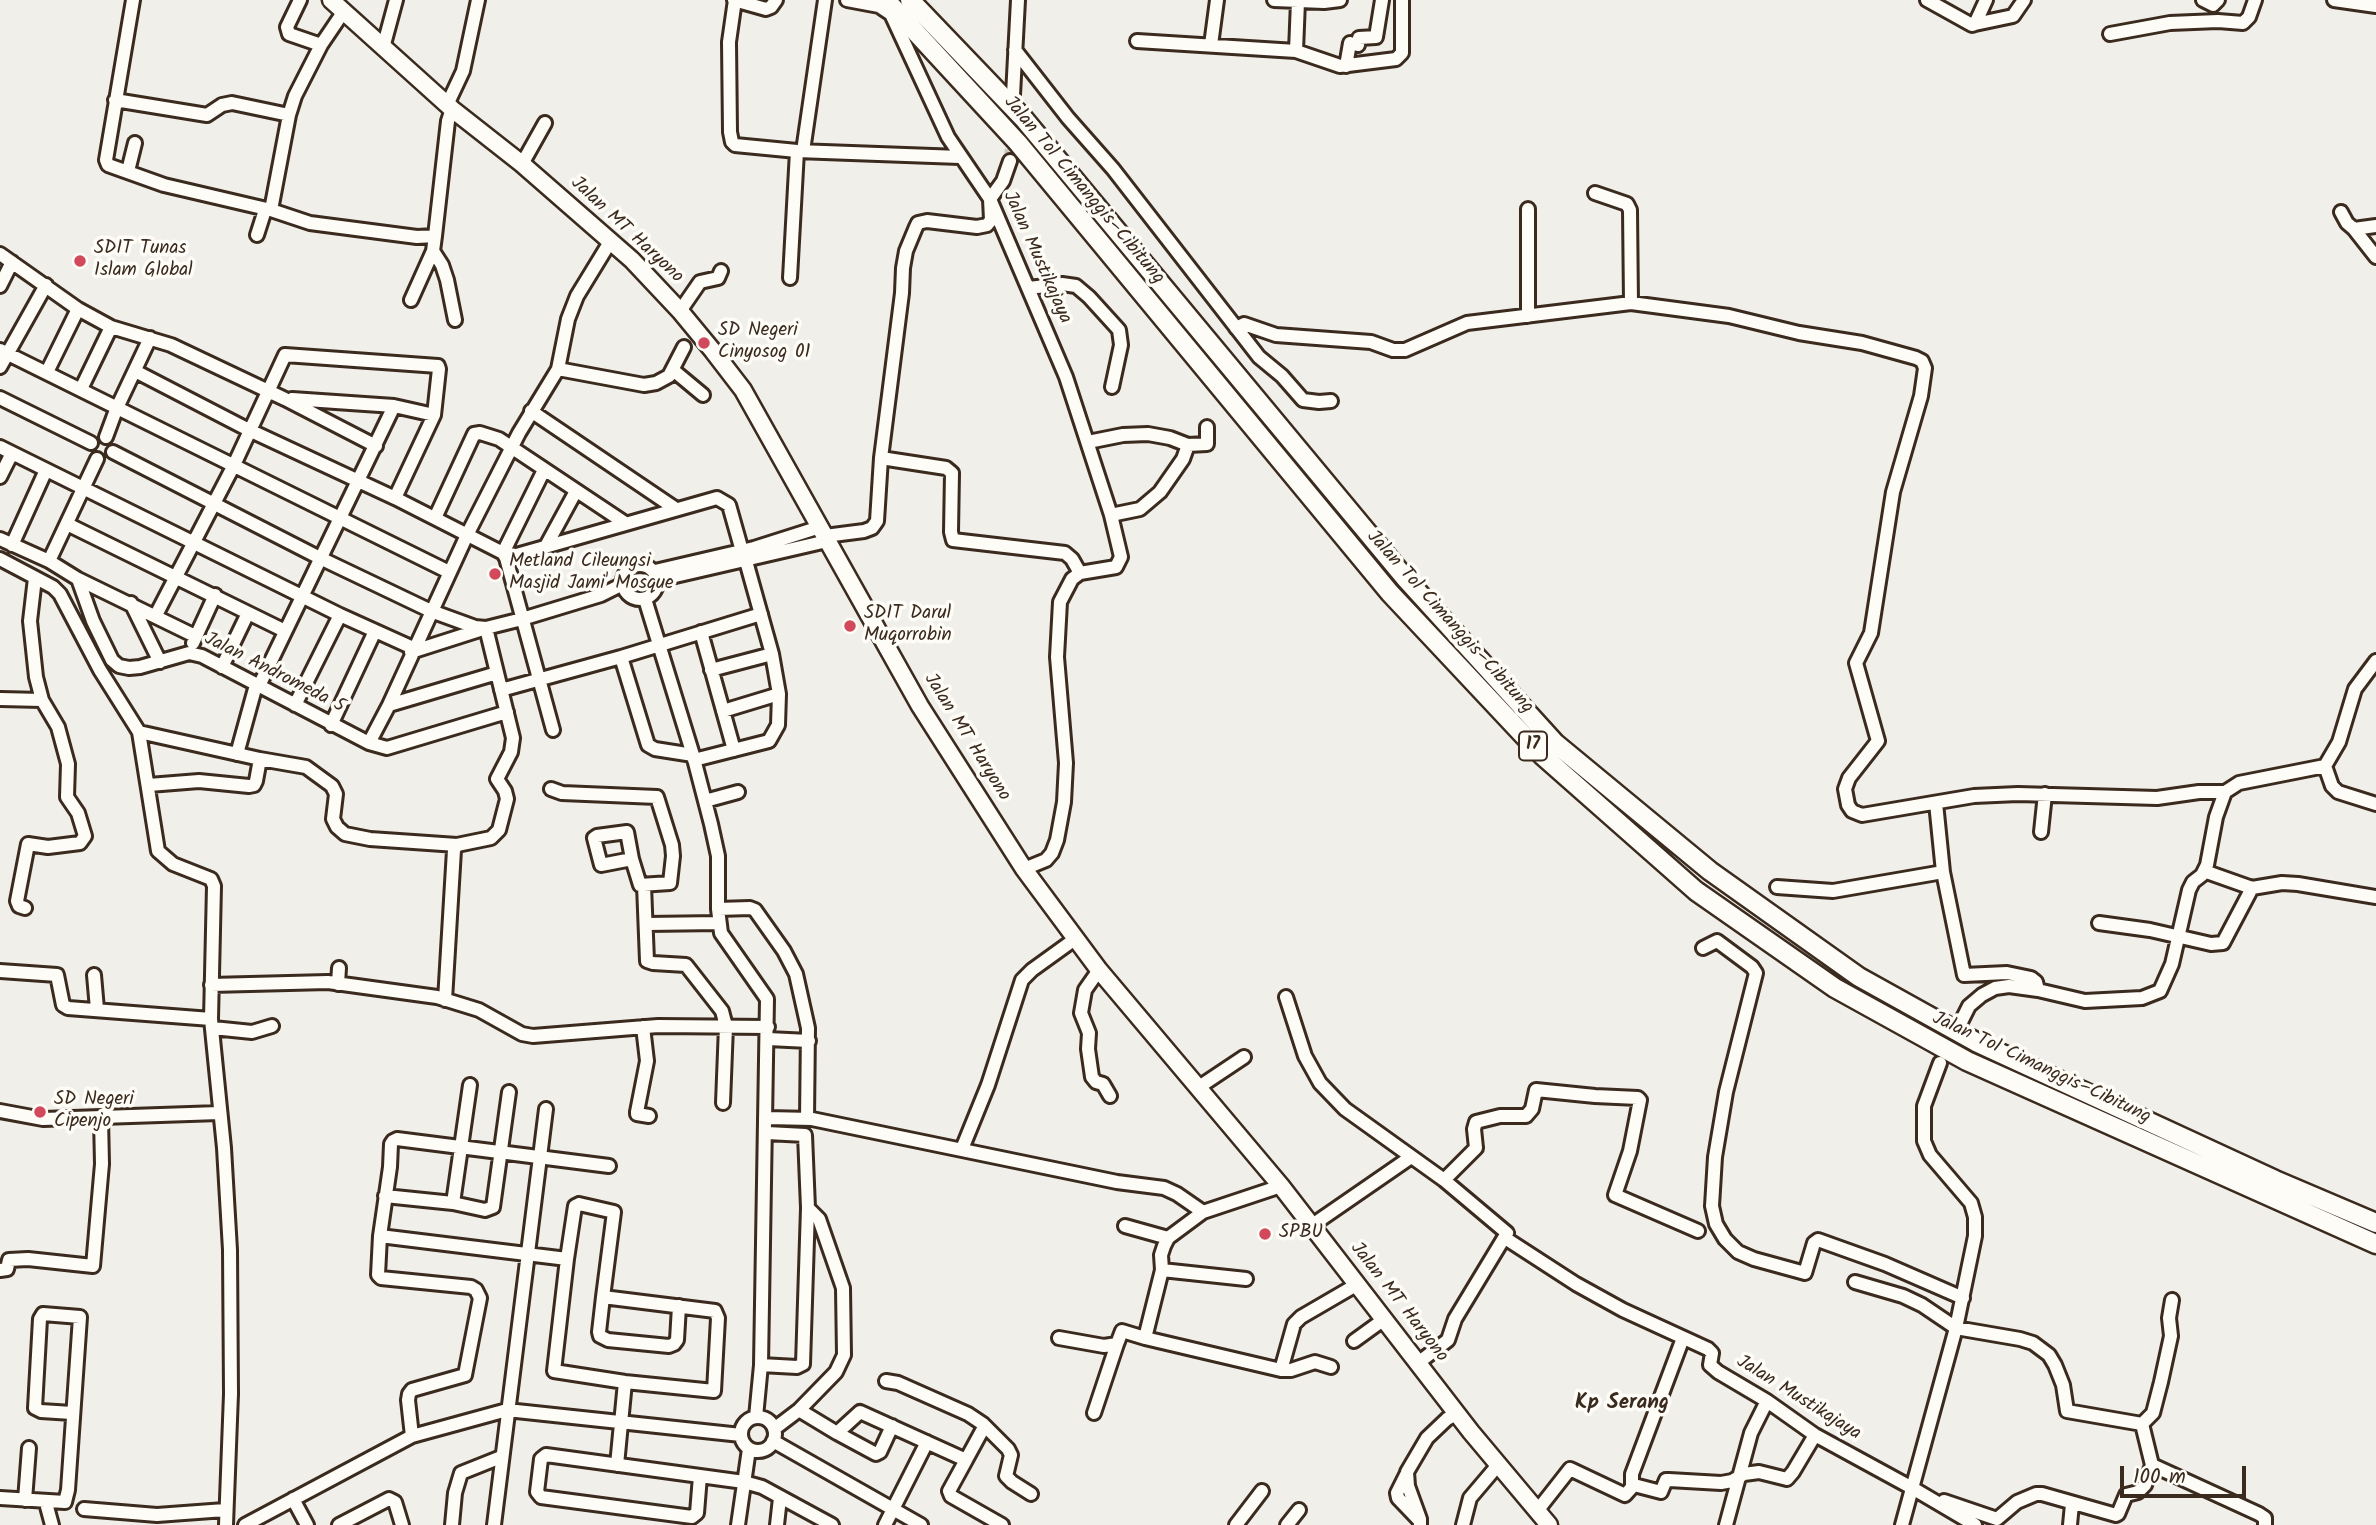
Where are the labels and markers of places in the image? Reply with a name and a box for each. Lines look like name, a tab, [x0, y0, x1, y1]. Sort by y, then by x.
place label: SDIT Tunas Islam Global	[94, 239, 193, 283]
marker: SDIT Tunas Islam Global	[72, 253, 88, 269]
place label: SD Negeri Cinyosog 01	[718, 321, 810, 365]
marker: SD Negeri Cinyosog 01	[696, 335, 712, 351]
place label: Metland Cileungsi Masjid Jami' Mosque	[509, 552, 674, 596]
marker: Metland Cileungsi Masjid Jami' Mosque	[487, 566, 503, 582]
place label: SDIT Darul Muqorrobin	[864, 604, 952, 648]
marker: SDIT Darul Muqorrobin	[842, 618, 858, 634]
place label: SD Negeri Cipenjo	[54, 1090, 134, 1134]
marker: SD Negeri Cipenjo	[32, 1104, 48, 1120]
place label: SPBU	[1279, 1223, 1323, 1245]
marker: SPBU	[1257, 1226, 1273, 1242]

